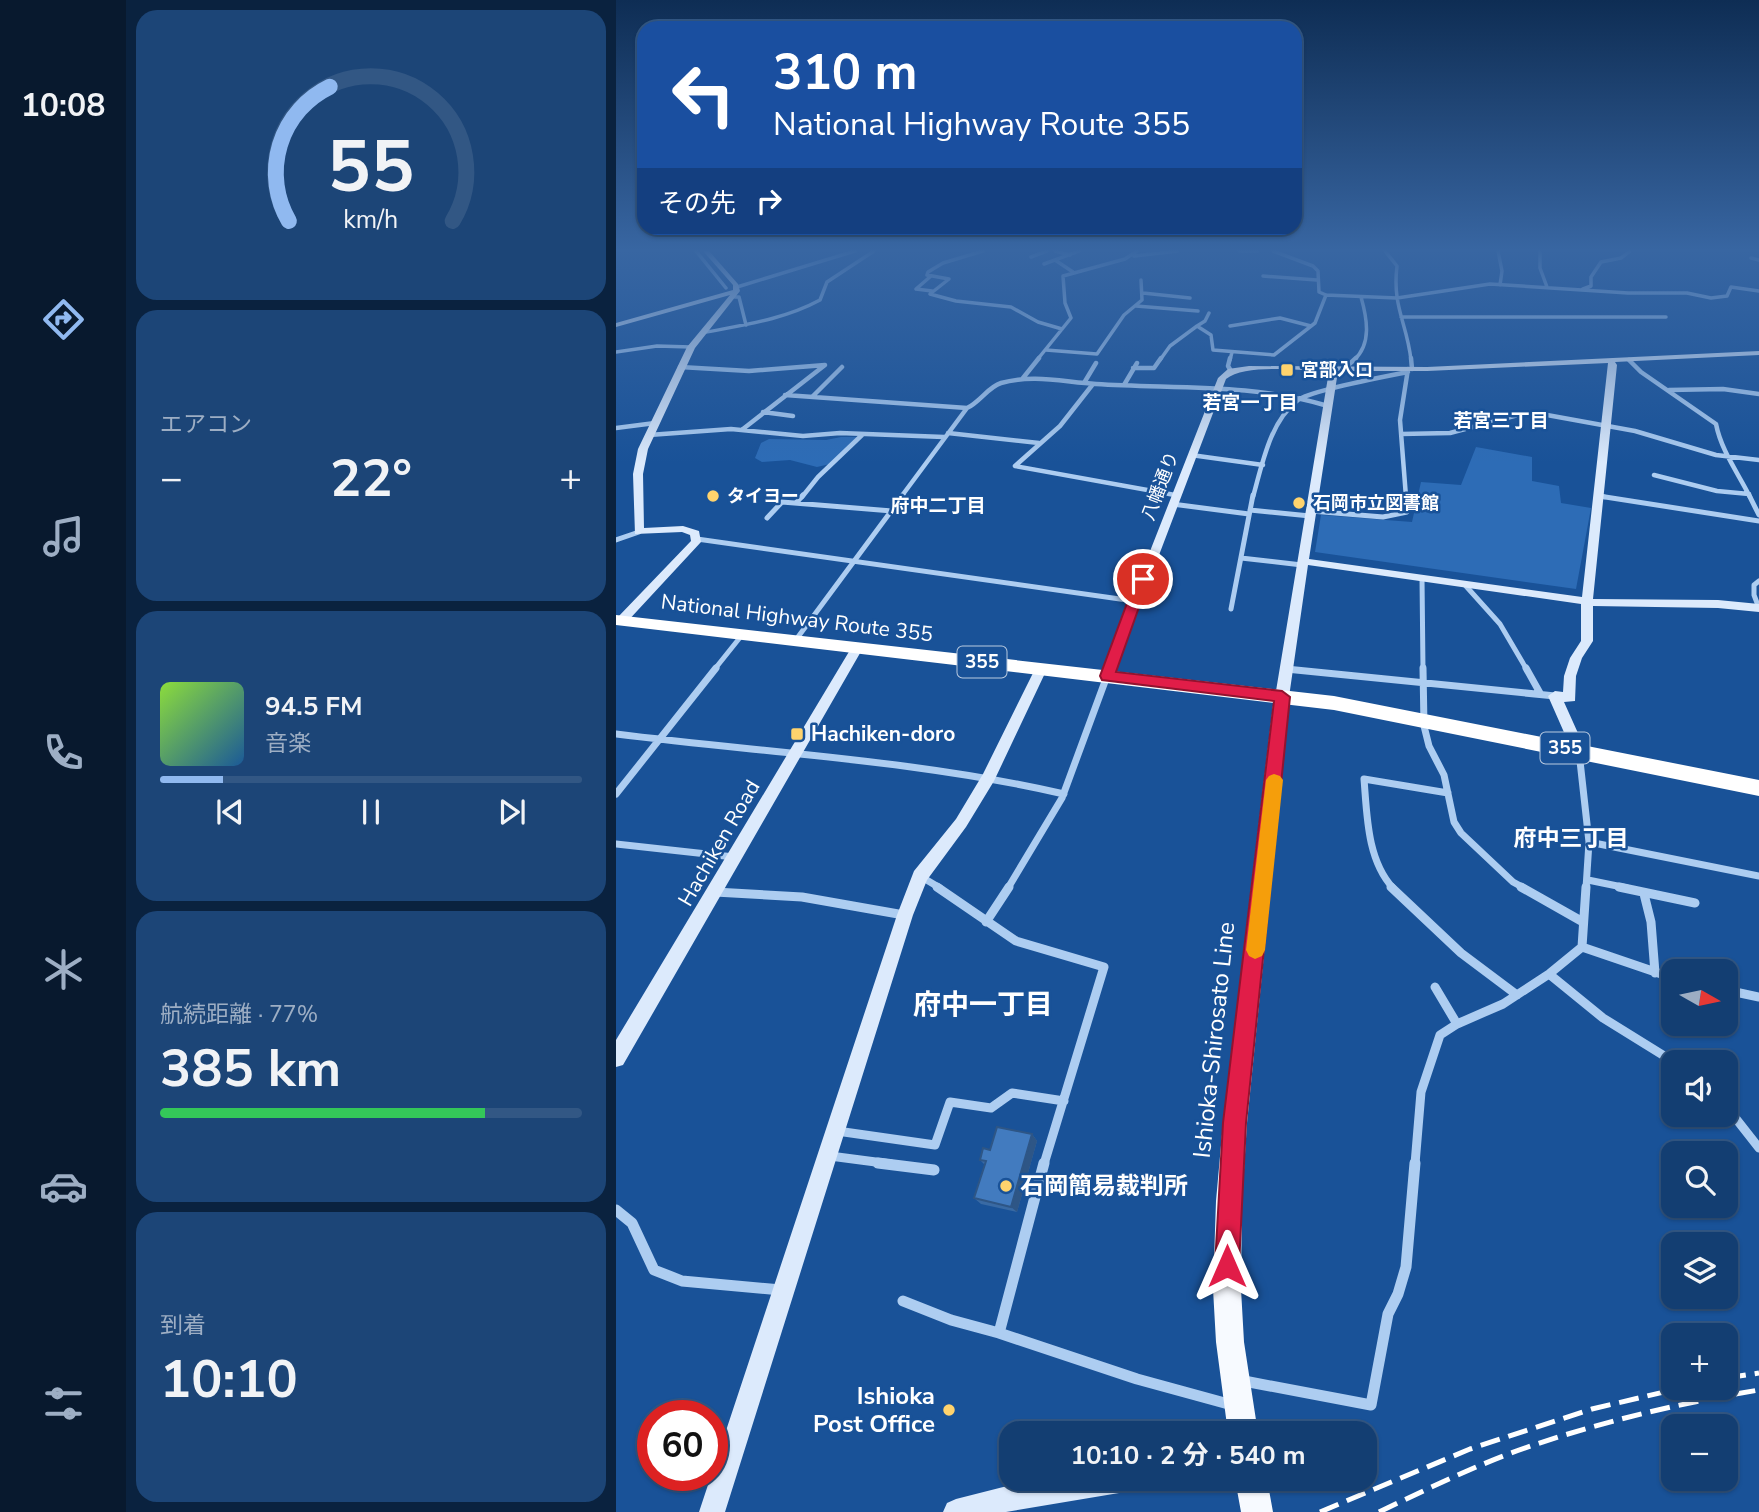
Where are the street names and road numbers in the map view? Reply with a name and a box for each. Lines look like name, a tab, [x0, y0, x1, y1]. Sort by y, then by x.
street label: 八幡通り	[1136, 448, 1184, 524]
street label: National Highway Route 355	[659, 587, 935, 649]
road number: 355	[958, 646, 1006, 678]
road number: 355	[1541, 733, 1590, 764]
street label: Hachiken Road	[672, 775, 766, 911]
street label: Ishioka-Shirosato Line	[1186, 920, 1242, 1160]

